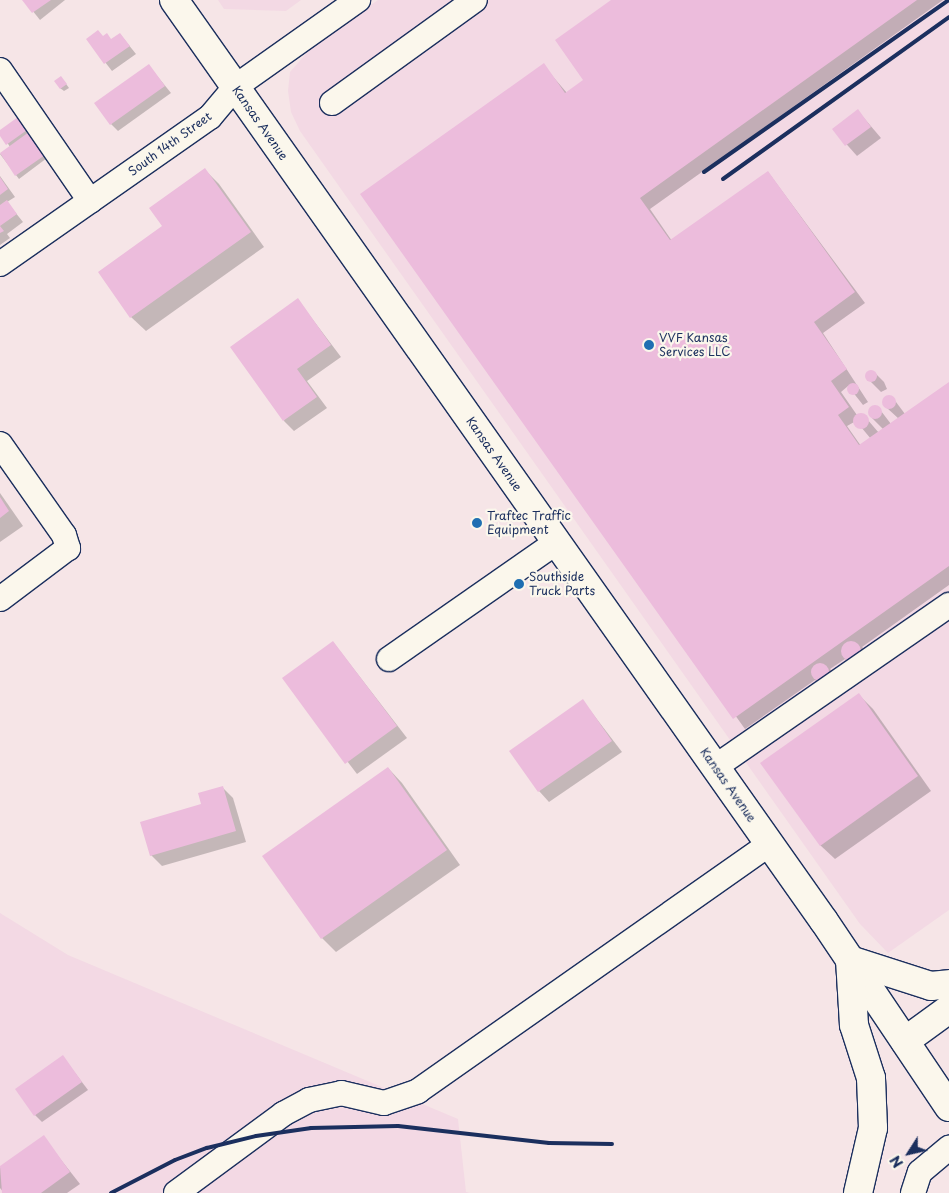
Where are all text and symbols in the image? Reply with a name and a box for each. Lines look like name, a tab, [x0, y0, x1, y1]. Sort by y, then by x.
street label: Kansas Avenue	[229, 84, 291, 162]
street label: South 14th Street	[125, 108, 215, 180]
place label: VVF Kansas Services LLC	[659, 331, 731, 359]
marker: VVF Kansas Services LLC	[643, 339, 655, 351]
street label: Kansas Avenue	[463, 415, 525, 493]
place label: Traftec Traffic Equipment	[487, 509, 571, 537]
marker: Traftec Traffic Equipment	[471, 517, 483, 529]
place label: Southside Truck Parts	[529, 570, 596, 598]
marker: Southside Truck Parts	[513, 578, 525, 590]
street label: Kansas Avenue	[697, 746, 759, 824]
north arrow	[884, 1128, 934, 1178]
text: N	[885, 1151, 908, 1172]

